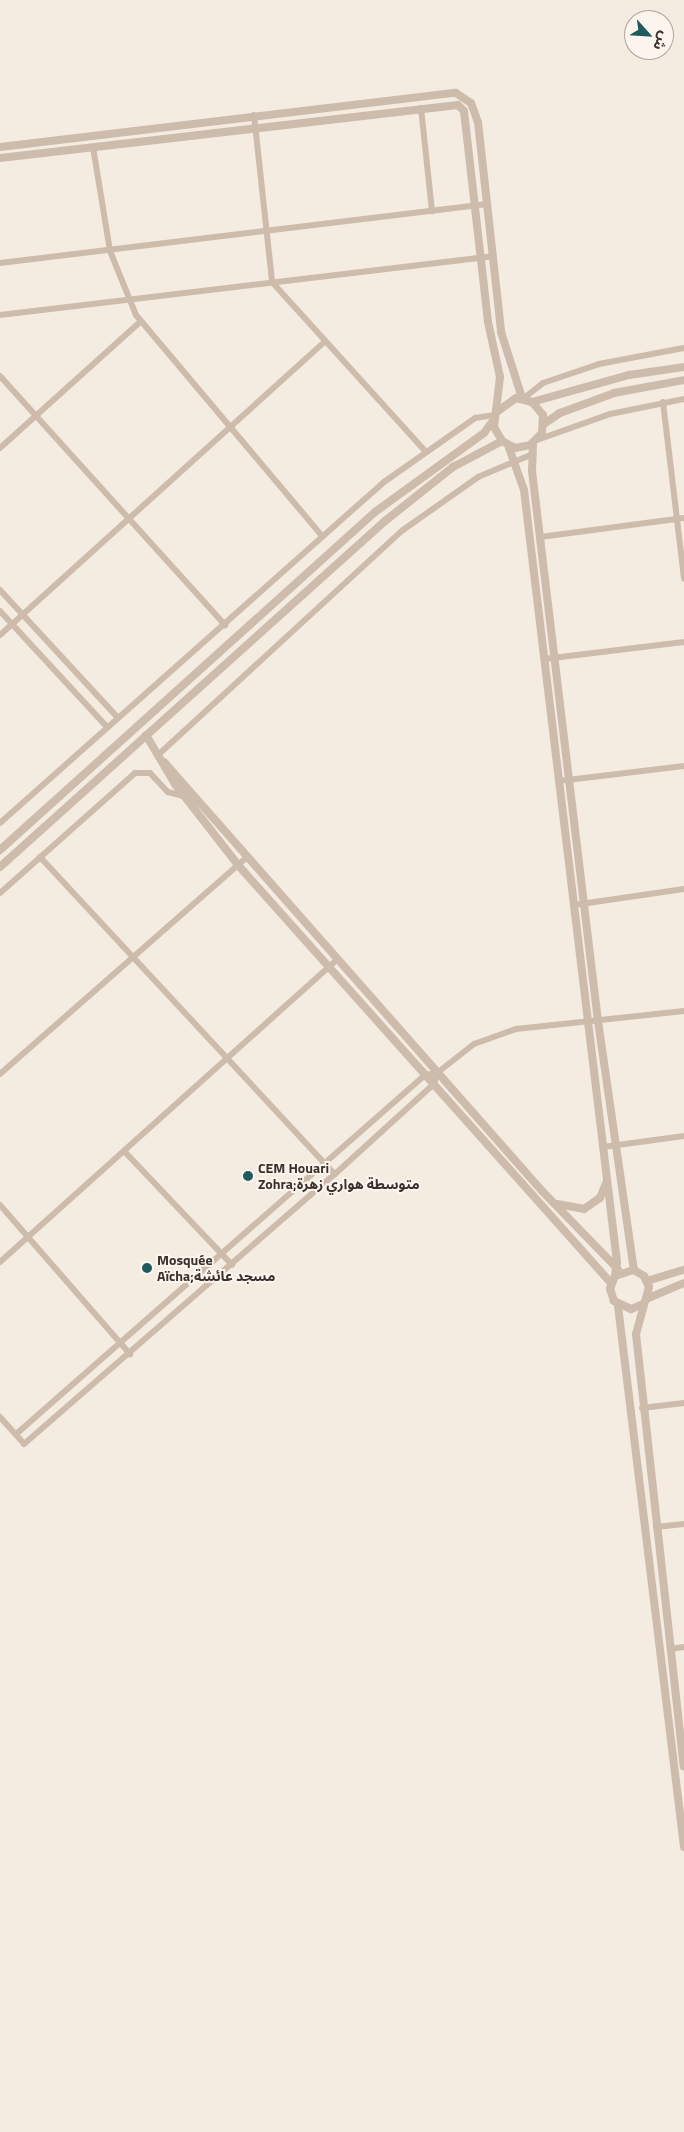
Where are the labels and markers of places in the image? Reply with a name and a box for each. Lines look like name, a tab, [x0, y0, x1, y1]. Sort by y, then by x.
place label: CEM Houari Zohra;متوسطة هواري زهرة	[258, 1160, 420, 1192]
marker: CEM Houari Zohra;متوسطة هواري زهرة	[242, 1170, 254, 1182]
place label: Mosquée Aïcha;مسجد عائشة	[157, 1252, 275, 1284]
marker: Mosquée Aïcha;مسجد عائشة	[141, 1262, 153, 1274]

